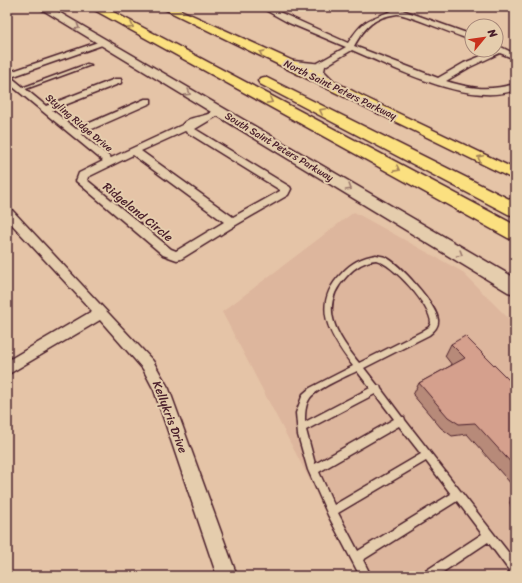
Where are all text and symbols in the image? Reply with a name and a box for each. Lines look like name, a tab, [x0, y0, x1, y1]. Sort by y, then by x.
north arrow	[464, 18, 504, 58]
one-way arrow	[73, 22, 80, 29]
one-way arrow	[126, 22, 134, 29]
text: N	[482, 25, 503, 42]
one-way arrow	[258, 50, 266, 58]
street label: North Saint Peters Parkway	[280, 55, 400, 126]
one-way arrow	[184, 88, 191, 96]
street label: Styling Ridge Drive	[41, 89, 117, 157]
one-way arrow	[266, 96, 273, 104]
street label: South Saint Peters Parkway	[221, 107, 338, 187]
one-way arrow	[319, 108, 326, 116]
one-way arrow	[477, 155, 484, 163]
one-way arrow	[392, 165, 400, 172]
street label: Ridgeland Circle	[98, 176, 178, 248]
one-way arrow	[345, 183, 352, 190]
one-way arrow	[456, 250, 463, 257]
street label: Kellykris Drive	[146, 377, 194, 457]

